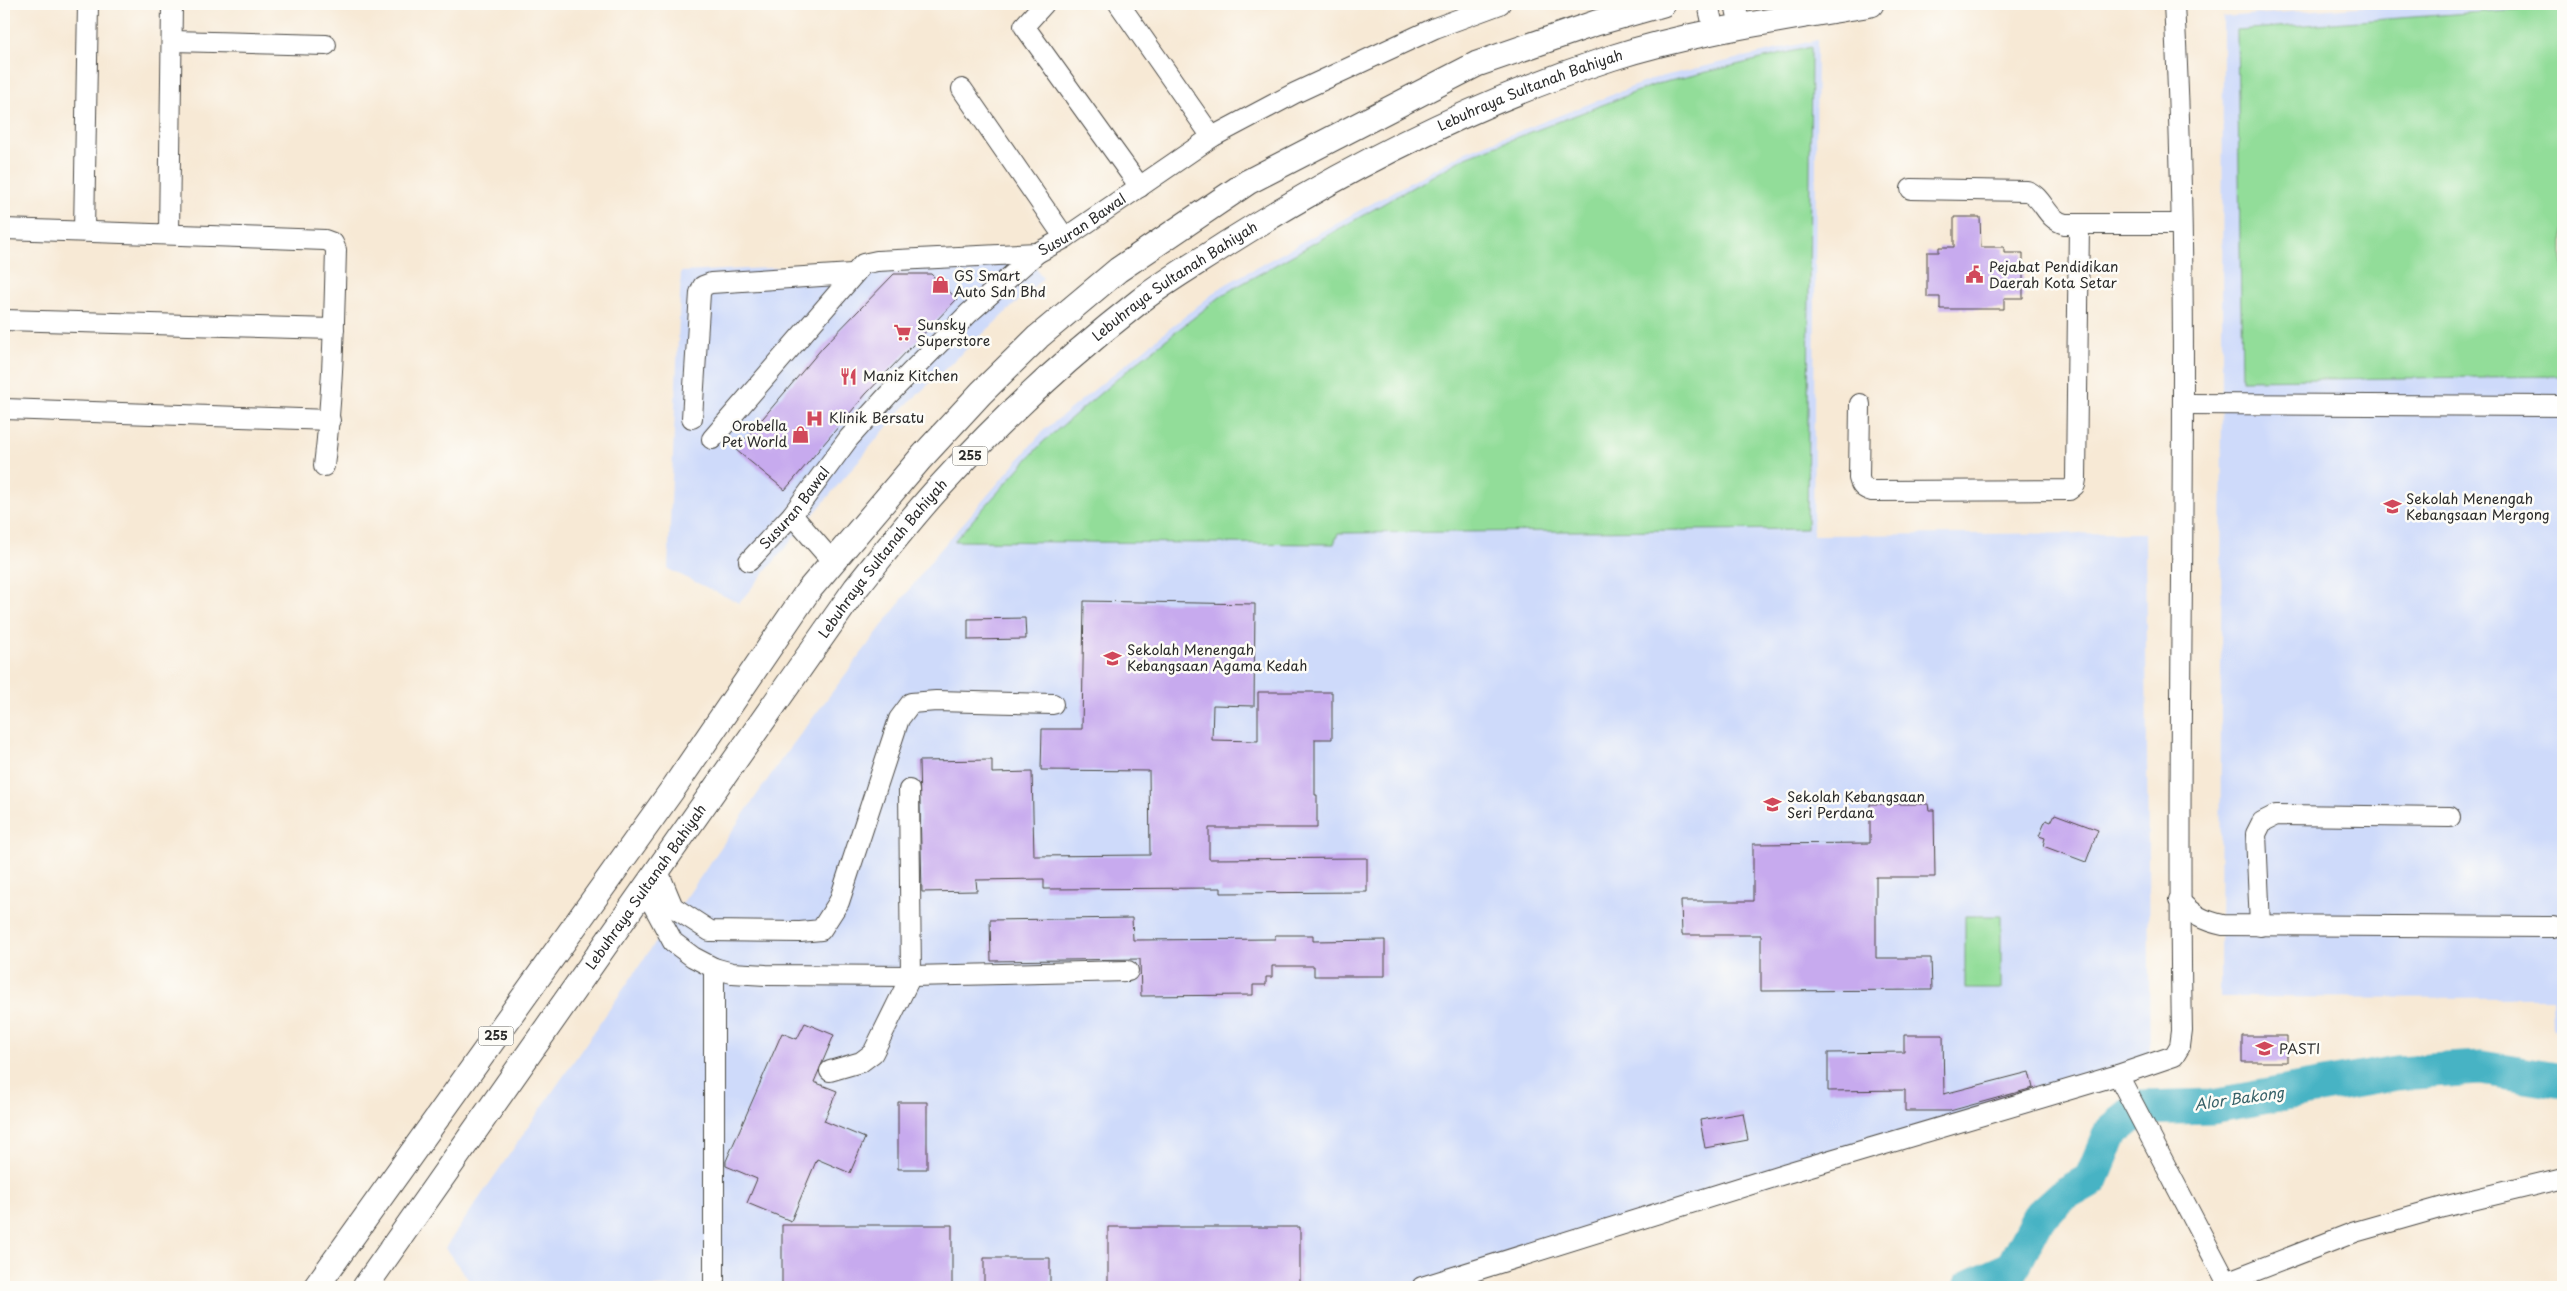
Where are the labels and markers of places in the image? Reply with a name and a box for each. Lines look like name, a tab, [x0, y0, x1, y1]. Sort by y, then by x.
place label: Pejabat Pendidikan Daerah Kota Setar	[1989, 256, 2119, 293]
place label: GS Smart Auto Sdn Bhd	[954, 265, 1046, 302]
public building icon: Pejabat Pendidikan Daerah Kota Setar	[1965, 265, 1985, 285]
shop icon: GS Smart Auto Sdn Bhd	[930, 274, 950, 294]
place label: Sunsky Superstore	[917, 314, 990, 351]
supermarket icon: Sunsky Superstore	[893, 323, 913, 343]
place label: Maniz Kitchen	[863, 365, 958, 386]
restaurant icon: Maniz Kitchen	[839, 366, 859, 386]
place label: Klinik Bersatu	[829, 407, 924, 428]
hospital icon: Klinik Bersatu	[805, 408, 825, 428]
place label: Orobella Pet World	[722, 415, 787, 452]
shop icon: Orobella Pet World	[791, 424, 811, 444]
place label: Sekolah Menengah Kebangsaan Mergong	[2406, 488, 2550, 525]
school or university icon: Sekolah Menengah Kebangsaan Mergong	[2382, 497, 2402, 517]
place label: Sekolah Menengah Kebangsaan Agama Kedah	[1127, 639, 1307, 676]
school or university icon: Sekolah Menengah Kebangsaan Agama Kedah	[1103, 648, 1123, 668]
place label: Sekolah Kebangsaan Seri Perdana	[1787, 786, 1925, 823]
school or university icon: Sekolah Kebangsaan Seri Perdana	[1763, 795, 1783, 815]
place label: PASTI	[2279, 1038, 2320, 1059]
school or university icon: PASTI	[2255, 1039, 2275, 1059]

